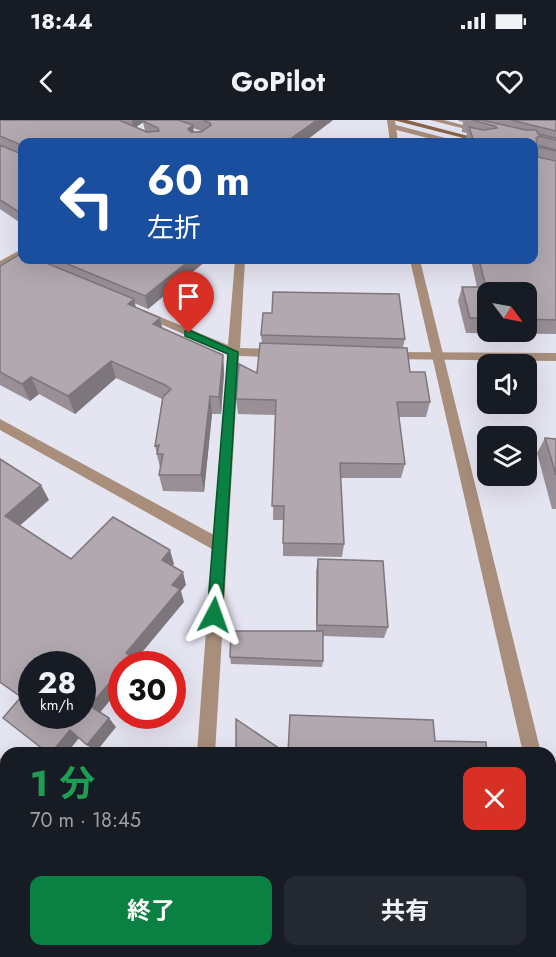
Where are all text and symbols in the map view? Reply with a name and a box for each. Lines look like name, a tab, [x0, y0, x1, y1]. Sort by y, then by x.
text: 18:44	[30, 5, 93, 37]
text: GoPilot	[231, 62, 325, 101]
icon: back	[30, 65, 63, 98]
icon: heart	[493, 65, 526, 98]
text: 60 m	[147, 150, 250, 211]
icon: left	[48, 162, 126, 240]
text: 左折	[147, 208, 201, 247]
pin	[163, 271, 214, 333]
icon: arrive	[172, 280, 205, 313]
north arrow	[477, 282, 537, 342]
map controls	[477, 282, 537, 486]
button: sound	[477, 354, 537, 414]
button: layers	[477, 426, 537, 486]
position arrow	[182, 583, 246, 647]
speed limit sign: 30	[108, 651, 186, 729]
text: 28	[38, 661, 76, 704]
text: km/h	[40, 694, 74, 716]
text: 1 分	[30, 757, 95, 809]
button: close	[463, 767, 526, 830]
text: 70 m · 18:45	[30, 806, 141, 835]
button: 終了	[30, 876, 272, 945]
button: 共有	[284, 876, 526, 945]

